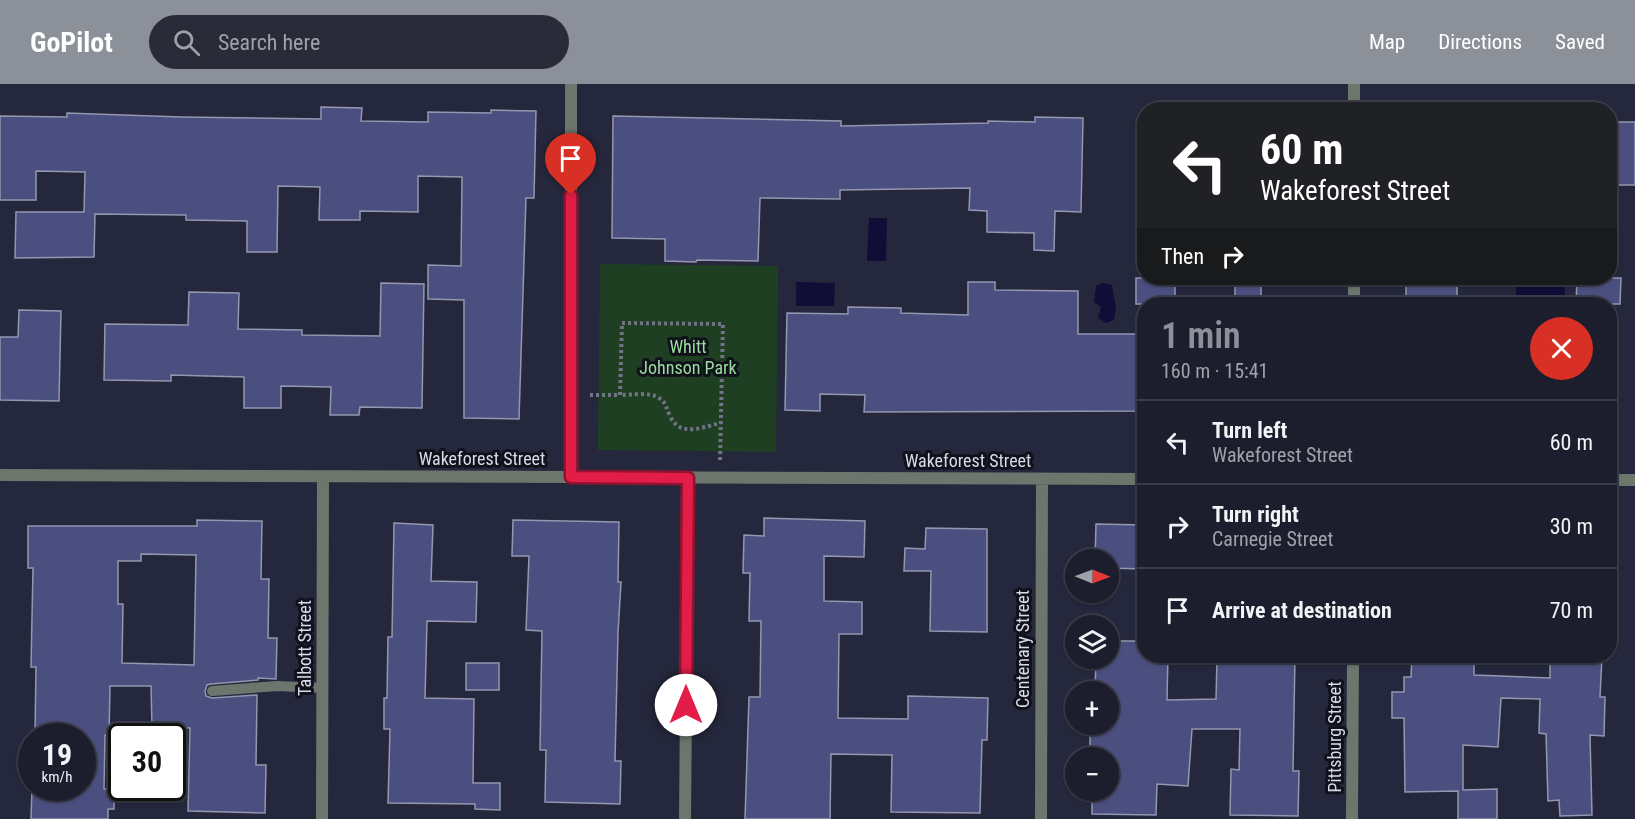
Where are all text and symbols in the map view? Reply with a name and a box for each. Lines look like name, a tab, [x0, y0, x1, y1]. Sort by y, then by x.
search box	[149, 15, 569, 69]
text: GoPilot	[30, 26, 113, 59]
icon: search	[170, 26, 203, 59]
text: Search here	[218, 30, 320, 55]
text: Map	[1369, 30, 1405, 54]
text: Directions	[1438, 30, 1522, 54]
text: Saved	[1555, 30, 1605, 54]
text: 60 m	[1260, 125, 1343, 174]
icon: left	[1161, 126, 1239, 204]
pin	[545, 133, 596, 195]
icon: arrive	[554, 142, 587, 175]
text: Wakeforest Street	[1260, 175, 1450, 207]
icon: right	[1216, 240, 1249, 273]
text: Then	[1161, 244, 1204, 269]
text: 1 min	[1161, 315, 1241, 357]
button: close	[1530, 317, 1593, 380]
park label: Whitt Johnson Park	[639, 336, 737, 378]
text: 160 m · 15:41	[1161, 359, 1268, 383]
text: Turn left	[1212, 418, 1287, 443]
icon: left	[1161, 426, 1194, 459]
text: 60 m	[1550, 430, 1593, 455]
text: Wakeforest Street	[1212, 443, 1353, 467]
street label: Wakeforest Street	[419, 448, 545, 469]
street label: Wakeforest Street	[905, 450, 1031, 471]
text: Turn right	[1212, 502, 1299, 527]
icon: right	[1161, 510, 1194, 543]
text: 30 m	[1550, 514, 1593, 539]
text: Carnegie Street	[1212, 527, 1333, 551]
north arrow	[1065, 549, 1119, 603]
map controls	[1065, 549, 1119, 801]
street label: Centenary Street	[1012, 590, 1033, 708]
icon: arrive	[1161, 594, 1194, 627]
text: Arrive at destination	[1212, 598, 1392, 623]
text: 70 m	[1550, 598, 1593, 623]
street label: Talbott Street	[294, 600, 315, 696]
button: layers	[1065, 615, 1119, 669]
position arrow	[654, 673, 718, 737]
button: +	[1065, 681, 1119, 735]
street label: Pittsburg Street	[1324, 681, 1345, 793]
speed limit sign: 30	[108, 723, 186, 801]
text: 19	[42, 737, 72, 772]
button: −	[1065, 747, 1119, 801]
text: km/h	[42, 768, 72, 786]

